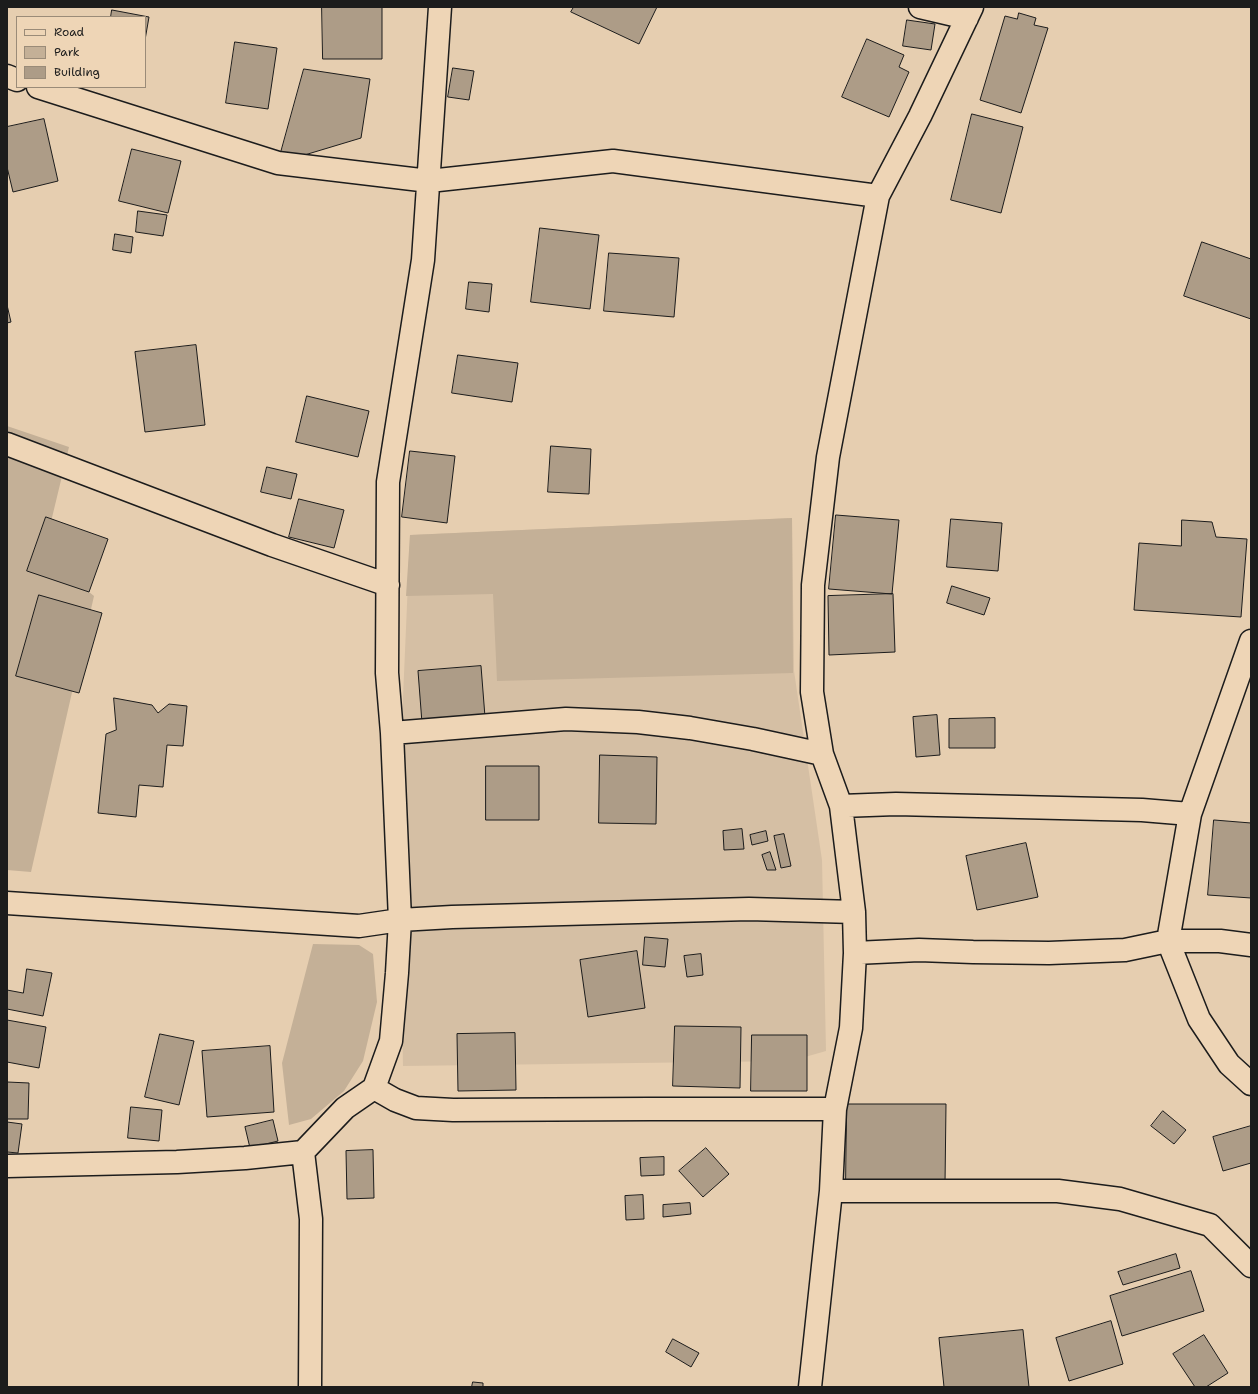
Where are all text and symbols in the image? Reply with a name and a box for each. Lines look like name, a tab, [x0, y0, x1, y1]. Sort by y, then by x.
legend	[16, 16, 146, 88]
text: Road	[54, 24, 84, 40]
text: Park	[54, 44, 80, 60]
text: Building	[54, 64, 100, 80]

